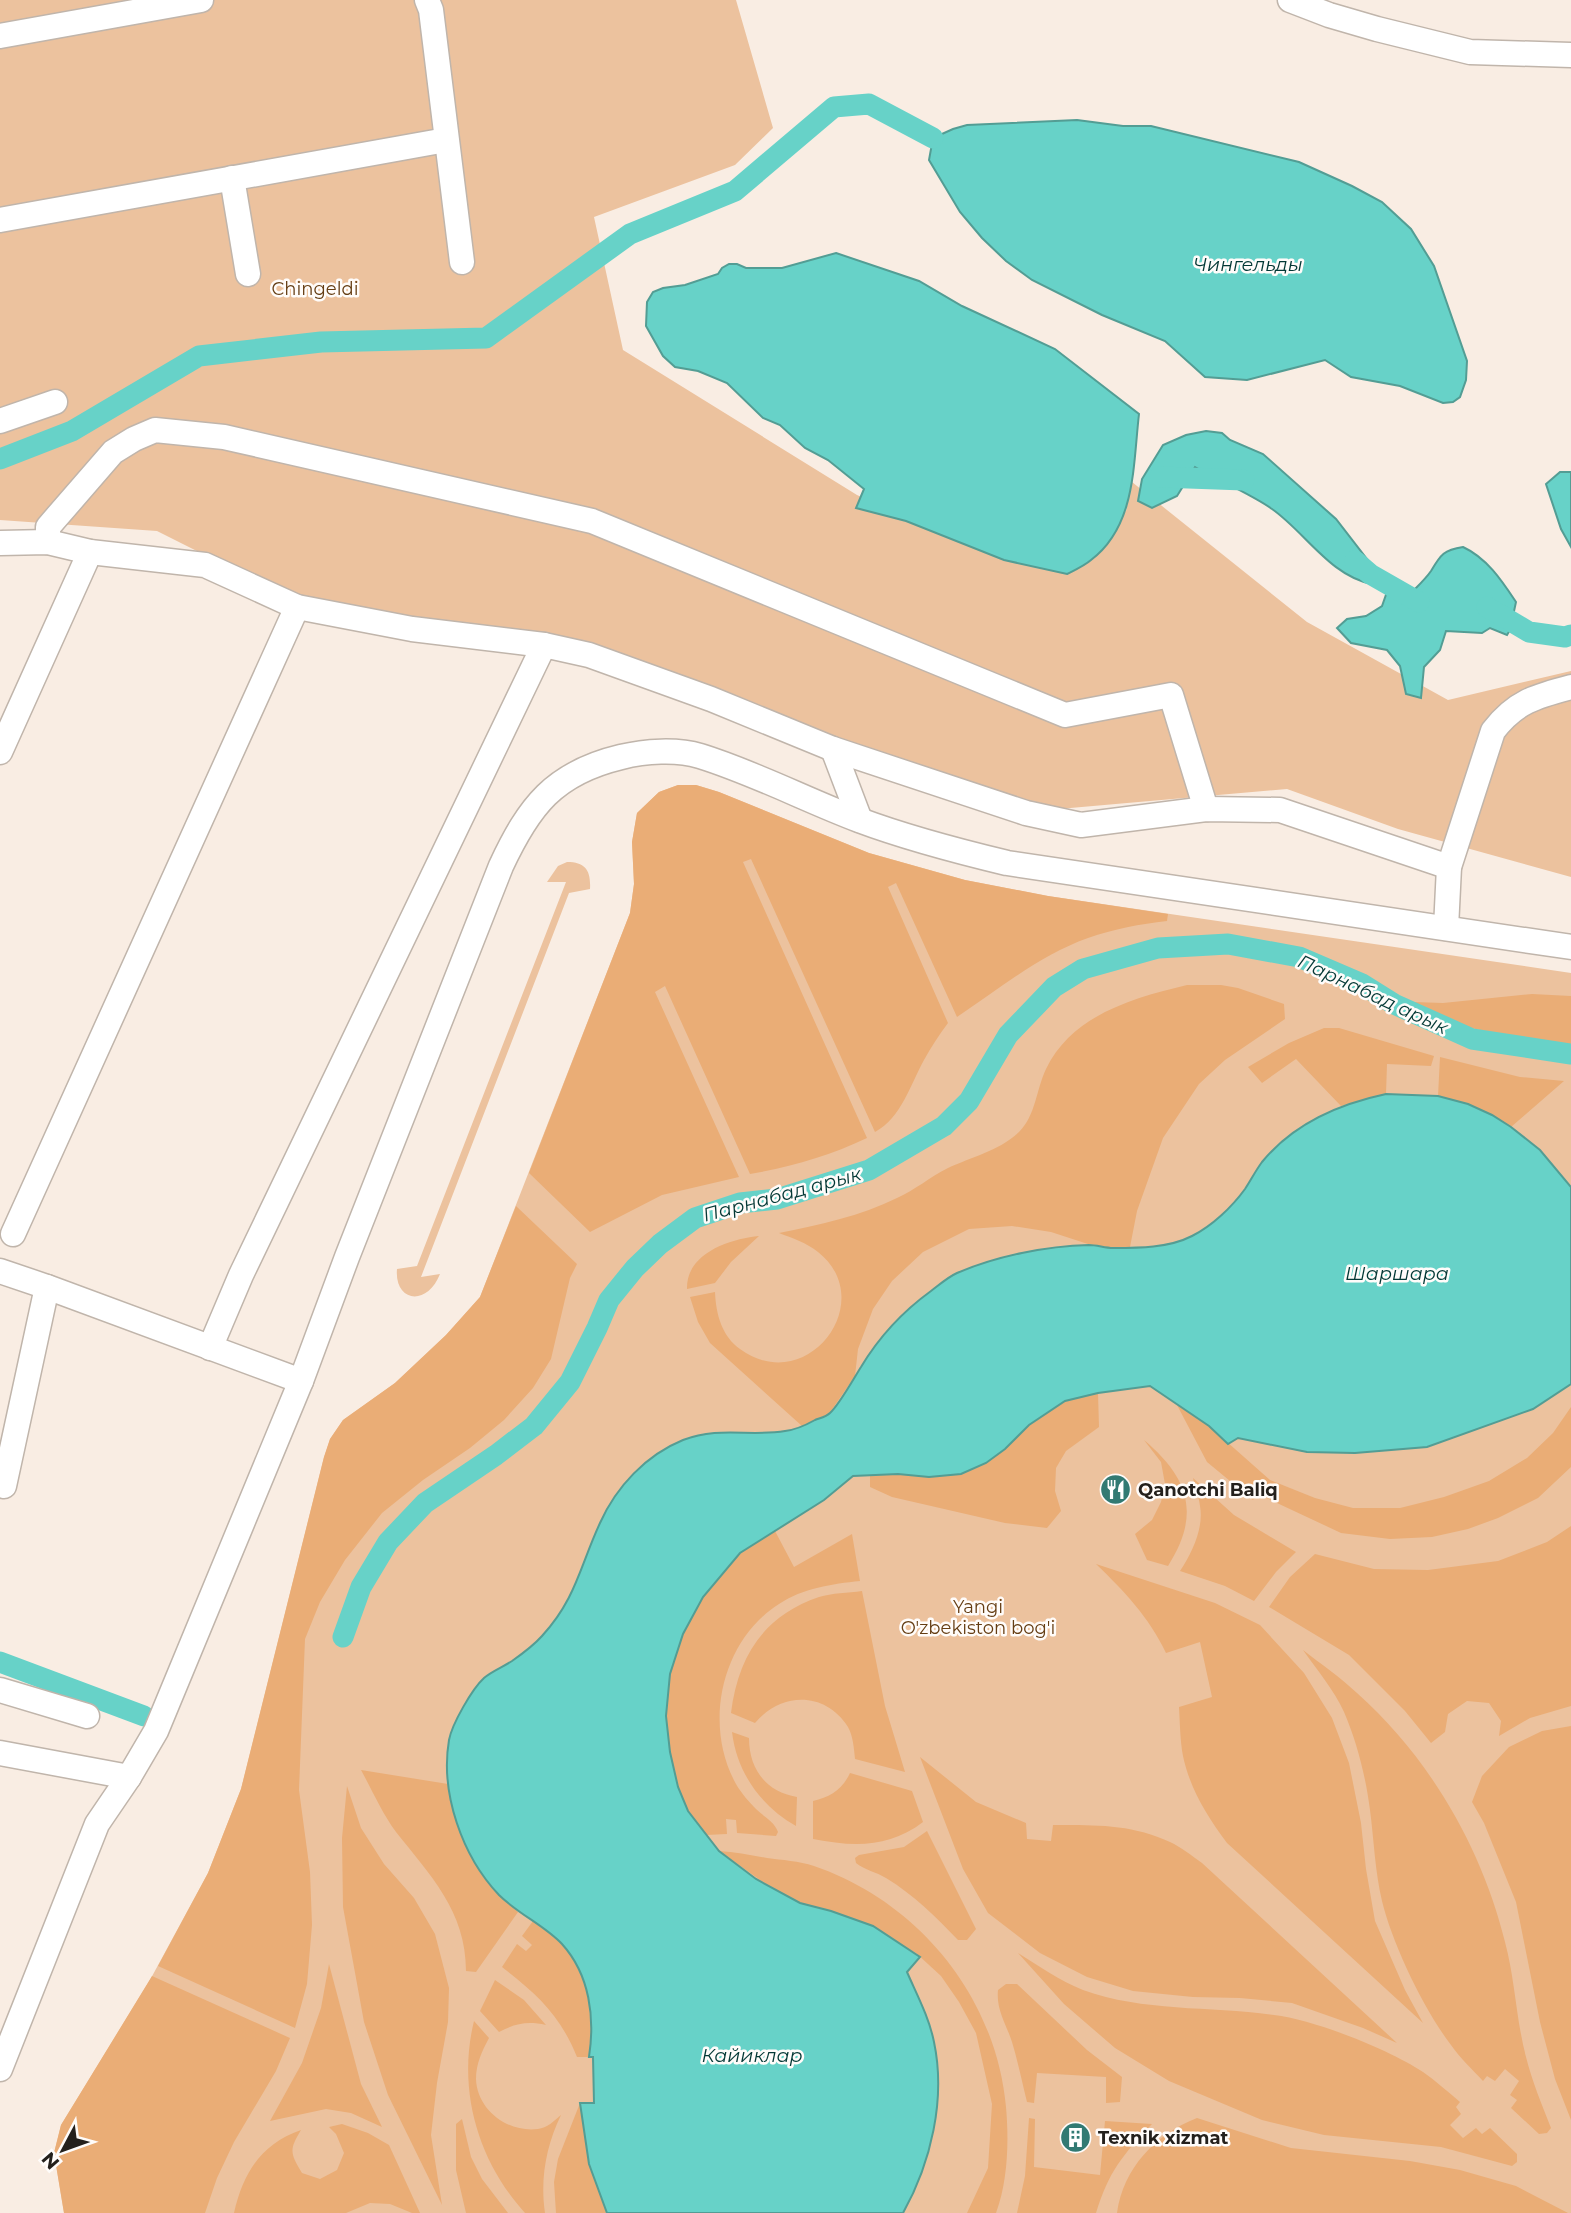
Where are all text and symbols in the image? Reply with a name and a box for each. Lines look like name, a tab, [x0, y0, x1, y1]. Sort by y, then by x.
water label: Чингельды	[1193, 253, 1303, 276]
park label: Chingeldi	[271, 278, 359, 300]
water label: Парнабад арык	[1294, 950, 1452, 1040]
water label: Парнабад арык	[700, 1162, 865, 1227]
water label: Шаршара	[1345, 1262, 1449, 1285]
restaurant icon: Qanotchi Baliq	[1098, 1473, 1132, 1507]
place label: Qanotchi Baliq	[1138, 1479, 1278, 1501]
park label: Yangi O'zbekiston bog'i	[901, 1596, 1055, 1639]
water label: Кайиклар	[701, 2044, 803, 2067]
north arrow	[28, 2115, 98, 2185]
building icon: Texnik xizmat	[1058, 2121, 1092, 2155]
place label: Texnik xizmat	[1098, 2127, 1229, 2149]
text: N	[37, 2147, 64, 2174]

